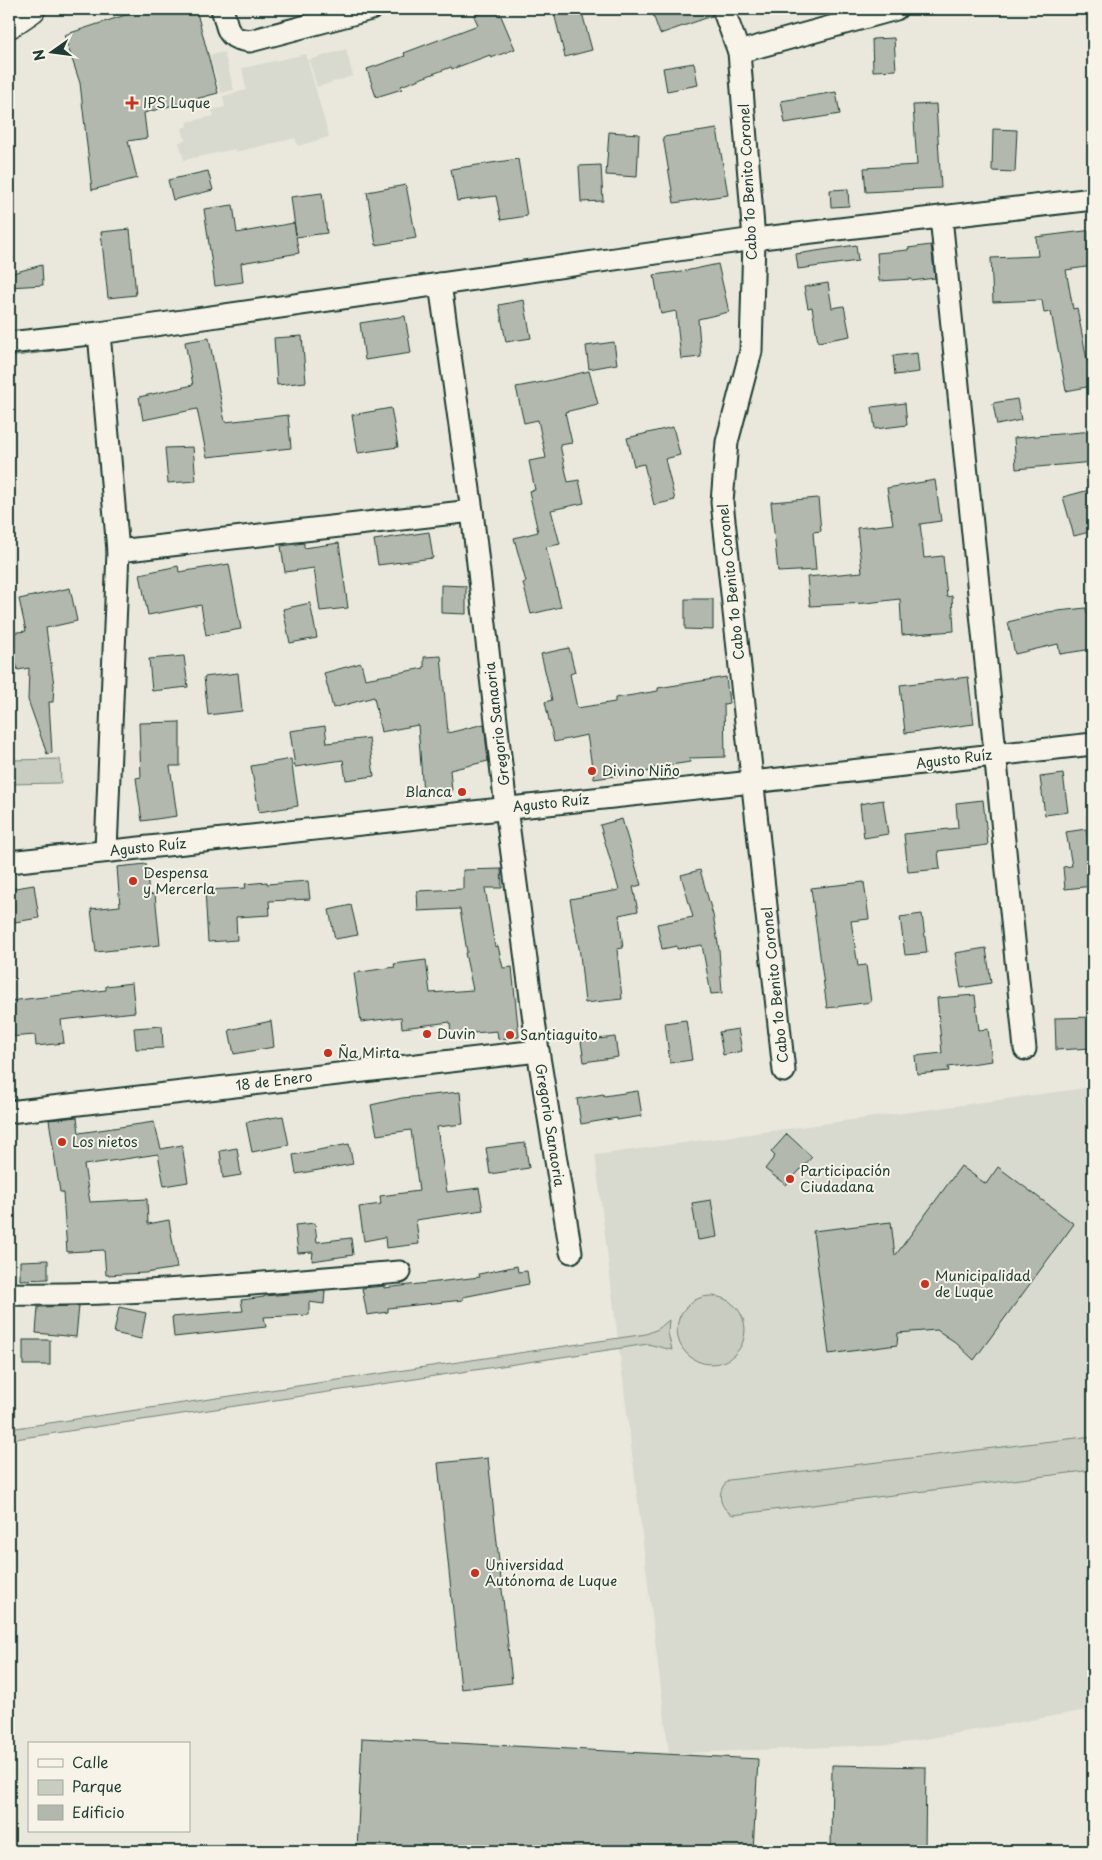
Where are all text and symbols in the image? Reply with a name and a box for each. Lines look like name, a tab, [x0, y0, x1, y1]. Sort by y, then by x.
north arrow	[28, 28, 78, 78]
text: N	[27, 47, 50, 63]
place label: IPS Luque	[143, 92, 211, 113]
marker: IPS Luque	[125, 96, 139, 110]
street label: Cabo 1o Benito Coronel	[733, 103, 762, 261]
street label: Cabo 1o Benito Coronel	[712, 503, 749, 661]
street label: Gregorio Sanaoria	[478, 660, 515, 787]
street label: Agusto Ruíz	[915, 743, 993, 774]
place label: Divino Niño	[602, 760, 680, 781]
marker: Divino Niño	[586, 765, 598, 777]
place label: Blanca	[405, 781, 452, 802]
marker: Blanca	[456, 786, 468, 798]
street label: Agusto Ruíz	[512, 788, 590, 817]
street label: Agusto Ruíz	[109, 832, 187, 861]
place label: Despensa y Mercerla	[143, 862, 215, 899]
marker: Despensa y Mercerla	[127, 875, 139, 887]
street label: Cabo 1o Benito Coronel	[756, 906, 793, 1064]
place label: Duvin	[437, 1023, 476, 1044]
place label: Santiaguito	[520, 1024, 598, 1045]
marker: Duvin	[421, 1028, 433, 1040]
marker: Santiaguito	[504, 1029, 516, 1041]
place label: Ña Mirta	[338, 1042, 400, 1063]
marker: Ña Mirta	[322, 1047, 334, 1059]
street label: Gregorio Sanaoria	[530, 1062, 571, 1189]
street label: 18 de Enero	[234, 1065, 314, 1096]
place label: Los nietos	[72, 1131, 138, 1152]
marker: Los nietos	[56, 1136, 68, 1148]
place label: Participación Ciudadana	[800, 1160, 890, 1197]
marker: Participación Ciudadana	[784, 1173, 796, 1185]
place label: Municipalidad de Luque	[935, 1265, 1031, 1302]
marker: Municipalidad de Luque	[919, 1278, 931, 1290]
place label: Universidad Autónoma de Luque	[485, 1554, 617, 1591]
marker: Universidad Autónoma de Luque	[469, 1567, 481, 1579]
legend	[28, 1742, 190, 1832]
text: Calle	[72, 1750, 109, 1773]
text: Parque	[72, 1774, 122, 1797]
text: Edificio	[72, 1800, 125, 1823]

